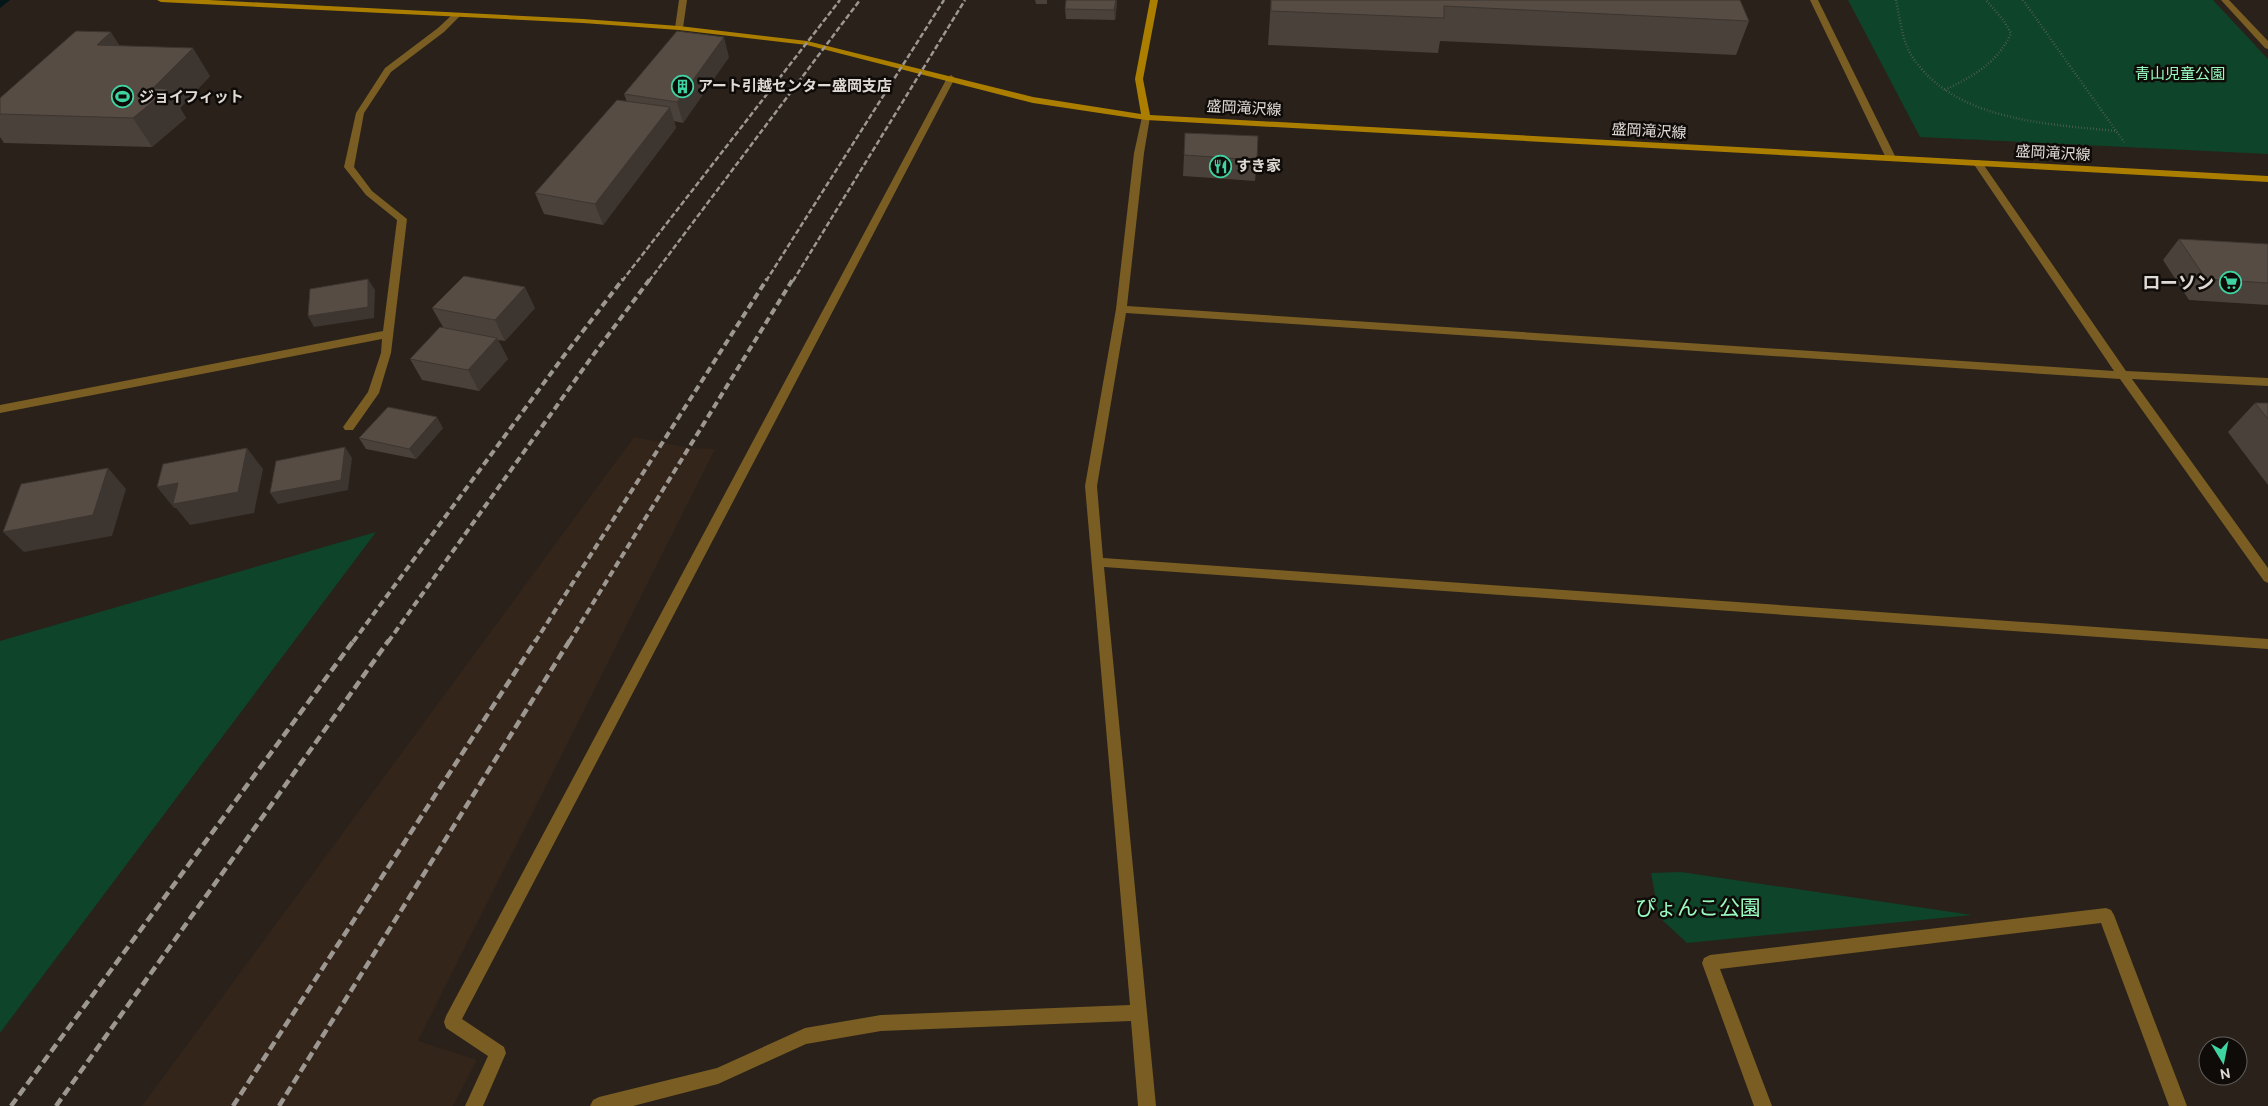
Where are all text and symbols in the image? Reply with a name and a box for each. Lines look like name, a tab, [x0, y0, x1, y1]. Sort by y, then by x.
park label: 青山児童公園	[2135, 65, 2225, 82]
building icon: アート引越センター盛岡支店	[670, 74, 694, 98]
place label: アート引越センター盛岡支店	[698, 77, 892, 94]
sports icon: ジョイフィット	[111, 85, 135, 109]
place label: ジョイフィット	[139, 88, 244, 105]
street label: 盛岡滝沢線	[1206, 97, 1282, 118]
street label: 盛岡滝沢線	[1611, 120, 1687, 141]
street label: 盛岡滝沢線	[2015, 142, 2091, 163]
restaurant icon: すき家	[1208, 154, 1232, 178]
place label: すき家	[1236, 157, 1281, 174]
supermarket icon: ローソン	[2218, 271, 2242, 295]
place label: ローソン	[2142, 272, 2214, 292]
park label: ぴょんこ公園	[1635, 895, 1761, 919]
north arrow	[2198, 1036, 2248, 1086]
text: N	[2219, 1065, 2232, 1083]

